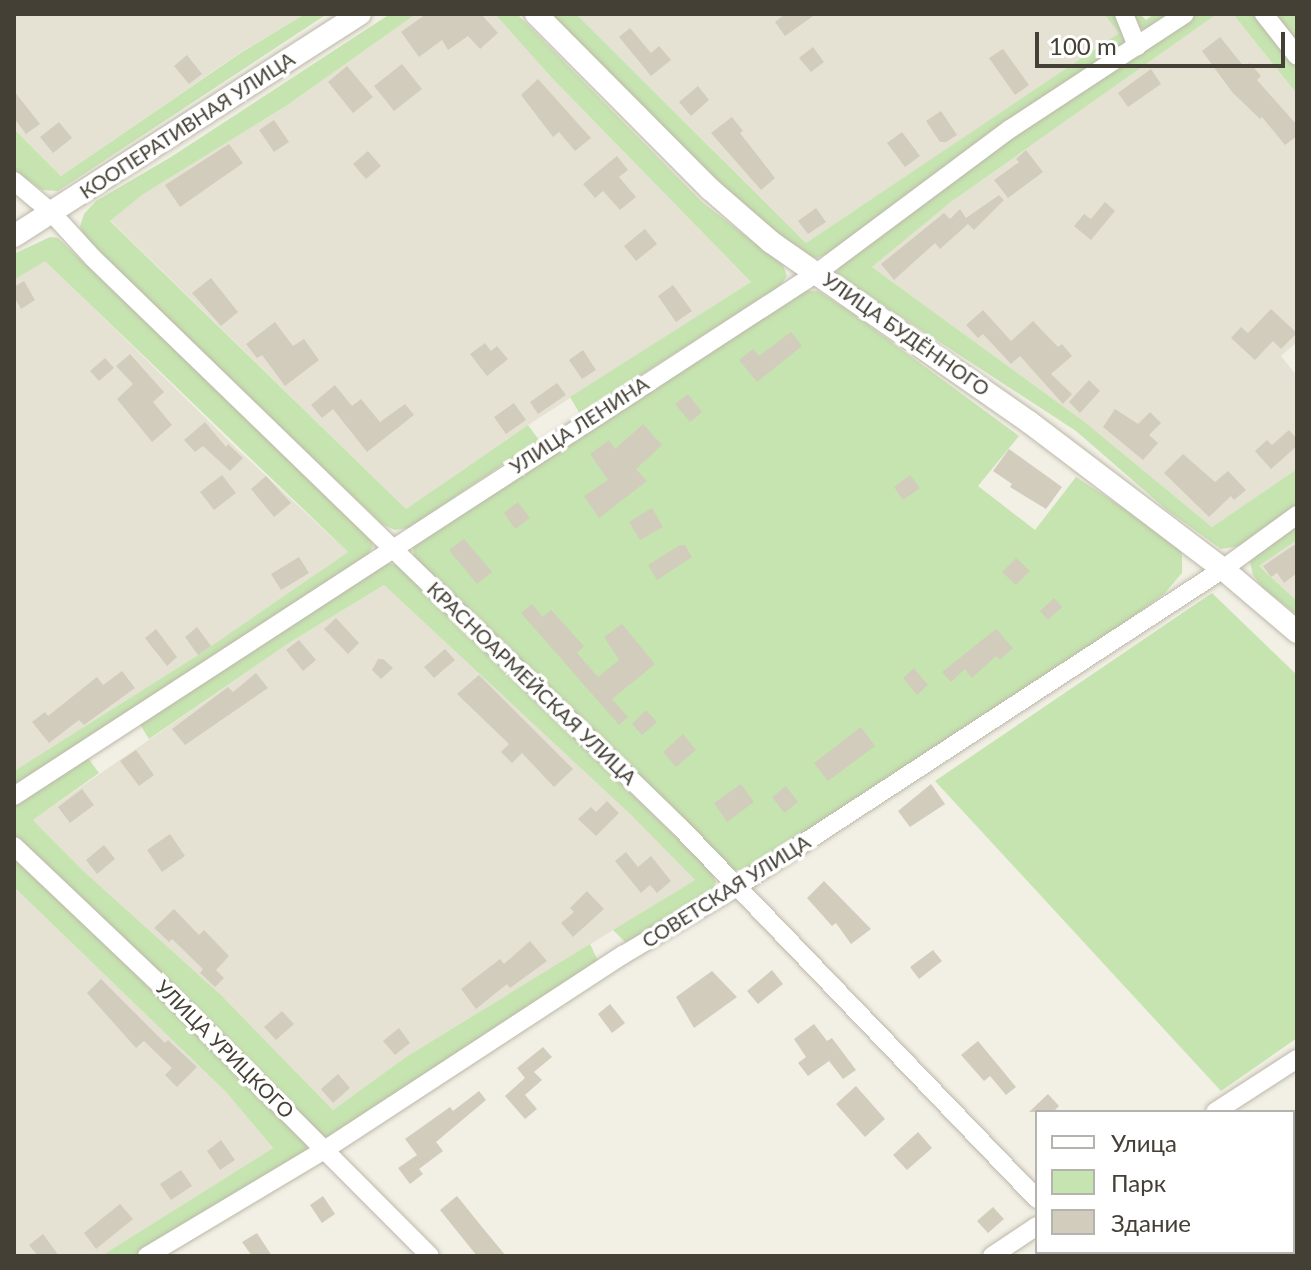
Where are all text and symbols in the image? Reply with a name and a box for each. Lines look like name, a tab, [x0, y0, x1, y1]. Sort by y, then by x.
scale bar	[1039, 16, 1289, 66]
text: 100 m	[1049, 31, 1117, 60]
street label: КООПЕРАТИВНАЯ УЛИЦА	[75, 46, 299, 204]
street label: УЛИЦА БУДЁННОГО	[818, 267, 994, 401]
street label: УЛИЦА ЛЕНИНА	[505, 371, 653, 479]
street label: КРАСНОАРМЕЙСКАЯ УЛИЦА	[422, 577, 642, 789]
street label: СОВЕТСКАЯ УЛИЦА	[638, 830, 814, 952]
street label: УЛИЦА УРИЦКОГО	[151, 975, 299, 1123]
legend	[1035, 1110, 1295, 1254]
text: Улица	[1111, 1128, 1177, 1157]
text: Парк	[1111, 1168, 1166, 1197]
text: Здание	[1111, 1208, 1191, 1237]

